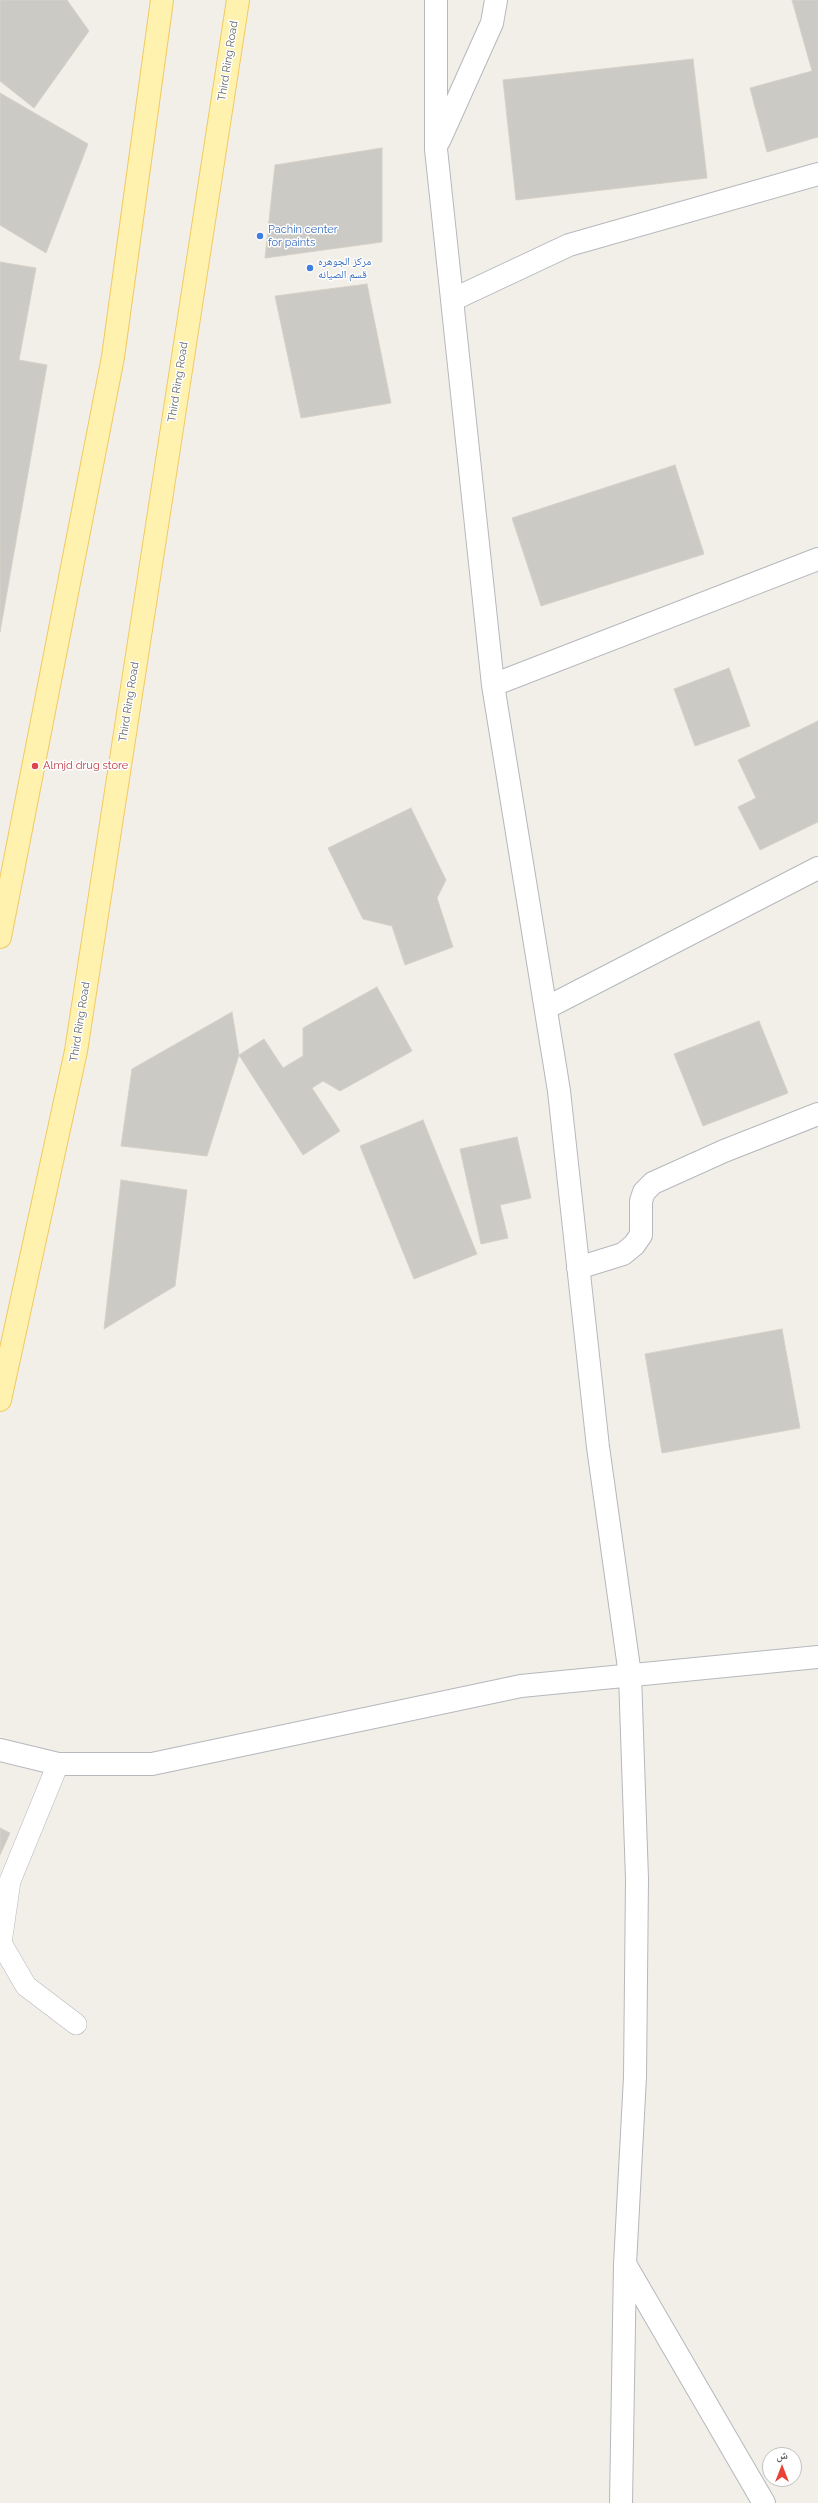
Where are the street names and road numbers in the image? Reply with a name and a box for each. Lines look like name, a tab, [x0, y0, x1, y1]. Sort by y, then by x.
street label: Third Ring Road	[215, 20, 241, 102]
street label: Third Ring Road	[165, 341, 191, 423]
street label: Third Ring Road	[116, 661, 142, 743]
street label: Third Ring Road	[67, 981, 93, 1063]

